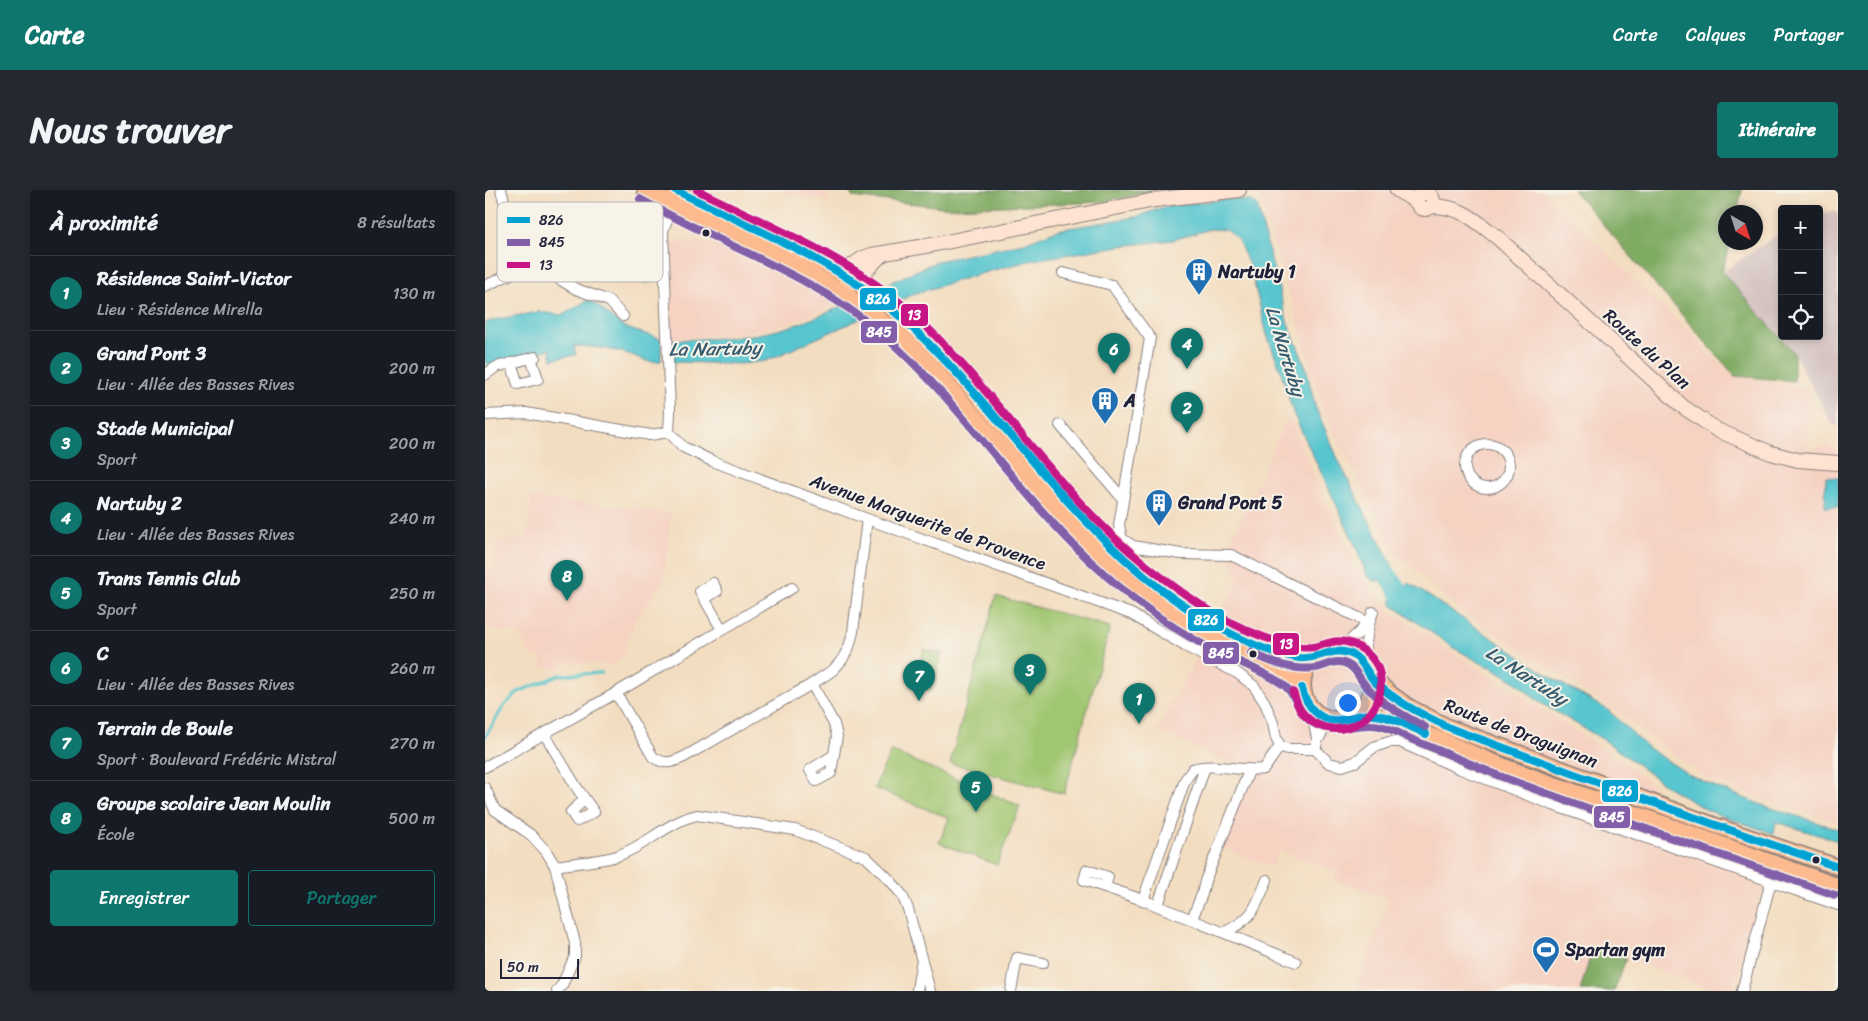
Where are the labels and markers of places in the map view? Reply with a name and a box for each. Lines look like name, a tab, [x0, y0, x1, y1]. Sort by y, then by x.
unlabelled marker	[701, 228, 711, 238]
place label: Nartuby 1	[1217, 256, 1296, 288]
building icon: Nartuby 1	[1184, 257, 1214, 296]
pin: 4	[1171, 328, 1203, 369]
pin: 6	[1098, 333, 1130, 374]
place label: A	[1123, 385, 1136, 417]
building icon: A	[1090, 386, 1120, 425]
pin: 2	[1171, 392, 1203, 433]
place label: Grand Pont 5	[1177, 487, 1282, 519]
building icon: Grand Pont 5	[1144, 488, 1174, 527]
pin: 8	[551, 560, 583, 601]
unlabelled marker	[1248, 649, 1258, 659]
pin: 3	[1014, 654, 1046, 695]
pin: 7	[903, 660, 935, 701]
pin: 1	[1123, 683, 1155, 724]
pin: 5	[960, 771, 992, 812]
unlabelled marker	[1811, 855, 1821, 865]
place label: Spartan gym	[1564, 934, 1665, 966]
sports icon: Spartan gym	[1531, 935, 1561, 974]

